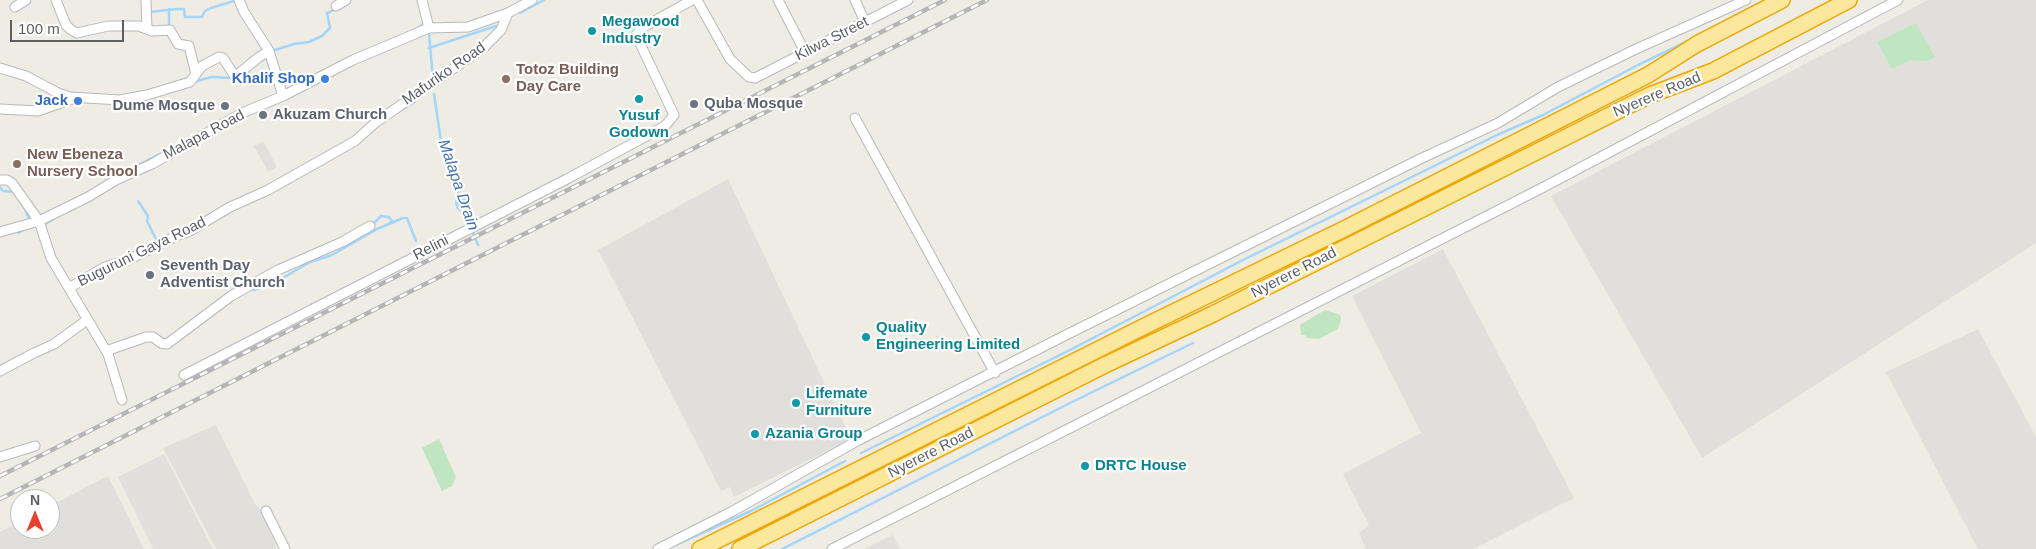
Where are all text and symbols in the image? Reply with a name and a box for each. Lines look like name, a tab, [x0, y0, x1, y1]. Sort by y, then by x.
scale bar	[12, 10, 126, 42]
place label: Megawood Industry	[602, 13, 679, 48]
street label: Kilwa Street	[792, 13, 872, 65]
text: 100 m	[18, 20, 60, 37]
marker: Megawood Industry	[586, 25, 598, 37]
street label: Mafuriko Road	[399, 39, 489, 109]
place label: Totoz Building Day Care	[516, 61, 619, 96]
street label: Nyerere Road	[1611, 68, 1703, 122]
place label: Khalif Shop	[232, 70, 315, 88]
marker: Khalif Shop	[319, 73, 331, 85]
marker: Totoz Building Day Care	[500, 73, 512, 85]
place label: Jack	[35, 92, 68, 110]
marker: Yusuf Godown	[633, 93, 645, 105]
marker: Jack	[72, 95, 84, 107]
place label: Quba Mosque	[704, 95, 803, 113]
place label: Dume Mosque	[112, 97, 215, 115]
marker: Quba Mosque	[688, 98, 700, 110]
marker: Dume Mosque	[219, 100, 231, 112]
street label: Malapa Road	[160, 106, 248, 164]
place label: Akuzam Church	[273, 106, 387, 124]
place label: Yusuf Godown	[609, 107, 669, 142]
marker: Akuzam Church	[257, 109, 269, 121]
water label: Malapa Drain	[433, 137, 483, 233]
place label: New Ebeneza Nursery School	[27, 146, 138, 181]
marker: New Ebeneza Nursery School	[11, 158, 23, 170]
street label: Buguruni Gaya Road	[75, 213, 209, 291]
street label: Relini	[410, 231, 452, 265]
street label: Nyerere Road	[1248, 244, 1340, 302]
place label: Seventh Day Adventist Church	[160, 257, 285, 292]
marker: Seventh Day Adventist Church	[144, 269, 156, 281]
place label: Quality Engineering Limited	[876, 319, 1020, 354]
marker: Quality Engineering Limited	[860, 331, 872, 343]
place label: Lifemate Furniture	[806, 385, 872, 420]
marker: Lifemate Furniture	[790, 397, 802, 409]
street label: Nyerere Road	[885, 424, 977, 482]
place label: Azania Group	[765, 425, 863, 443]
marker: Azania Group	[749, 428, 761, 440]
place label: DRTC House	[1095, 457, 1187, 475]
marker: DRTC House	[1079, 460, 1091, 472]
north arrow	[10, 489, 60, 539]
text: N	[30, 492, 40, 508]

